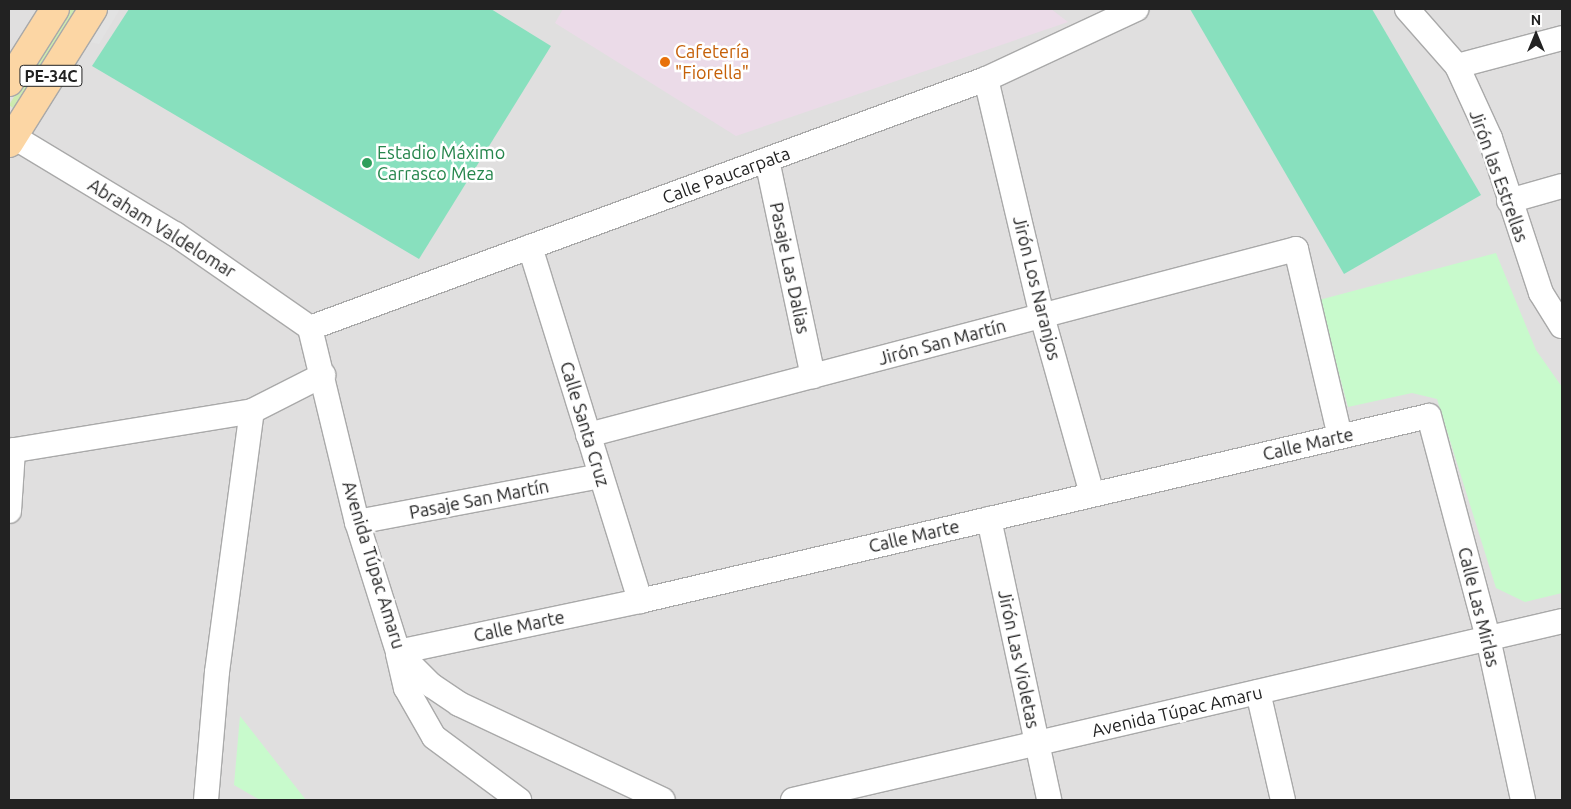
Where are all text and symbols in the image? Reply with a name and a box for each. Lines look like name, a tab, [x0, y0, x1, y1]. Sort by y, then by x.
north arrow	[1511, 10, 1561, 60]
text: N	[1531, 12, 1541, 28]
place label: Cafetería "Fiorella"	[675, 41, 750, 84]
marker: Cafetería "Fiorella"	[659, 56, 671, 68]
road number: PE-34C	[18, 62, 84, 90]
street label: Jirón las Estrellas	[1465, 107, 1533, 245]
place label: Estadio Máximo Carrasco Meza	[377, 142, 505, 184]
street label: Calle Paucarpata	[659, 142, 793, 208]
marker: Estadio Máximo Carrasco Meza	[361, 157, 373, 169]
street label: Abraham Valdelomar	[84, 174, 240, 282]
street label: Pasaje Las Dalias	[766, 200, 814, 336]
street label: Jirón Los Naranjos	[1009, 214, 1065, 362]
street label: Jirón San Martín	[876, 315, 1008, 369]
street label: Calle Santa Cruz	[556, 359, 614, 489]
street label: Calle Marte	[1261, 423, 1355, 465]
street label: Pasaje San Martín	[407, 475, 551, 523]
street label: Avenida Túpac Amaru	[338, 478, 410, 652]
street label: Calle Marte	[867, 515, 961, 557]
street label: Calle Las Mirlas	[1454, 545, 1504, 669]
street label: Jirón Las Violetas	[994, 588, 1044, 730]
street label: Calle Marte	[472, 606, 566, 646]
street label: Avenida Túpac Amaru	[1090, 681, 1264, 741]

